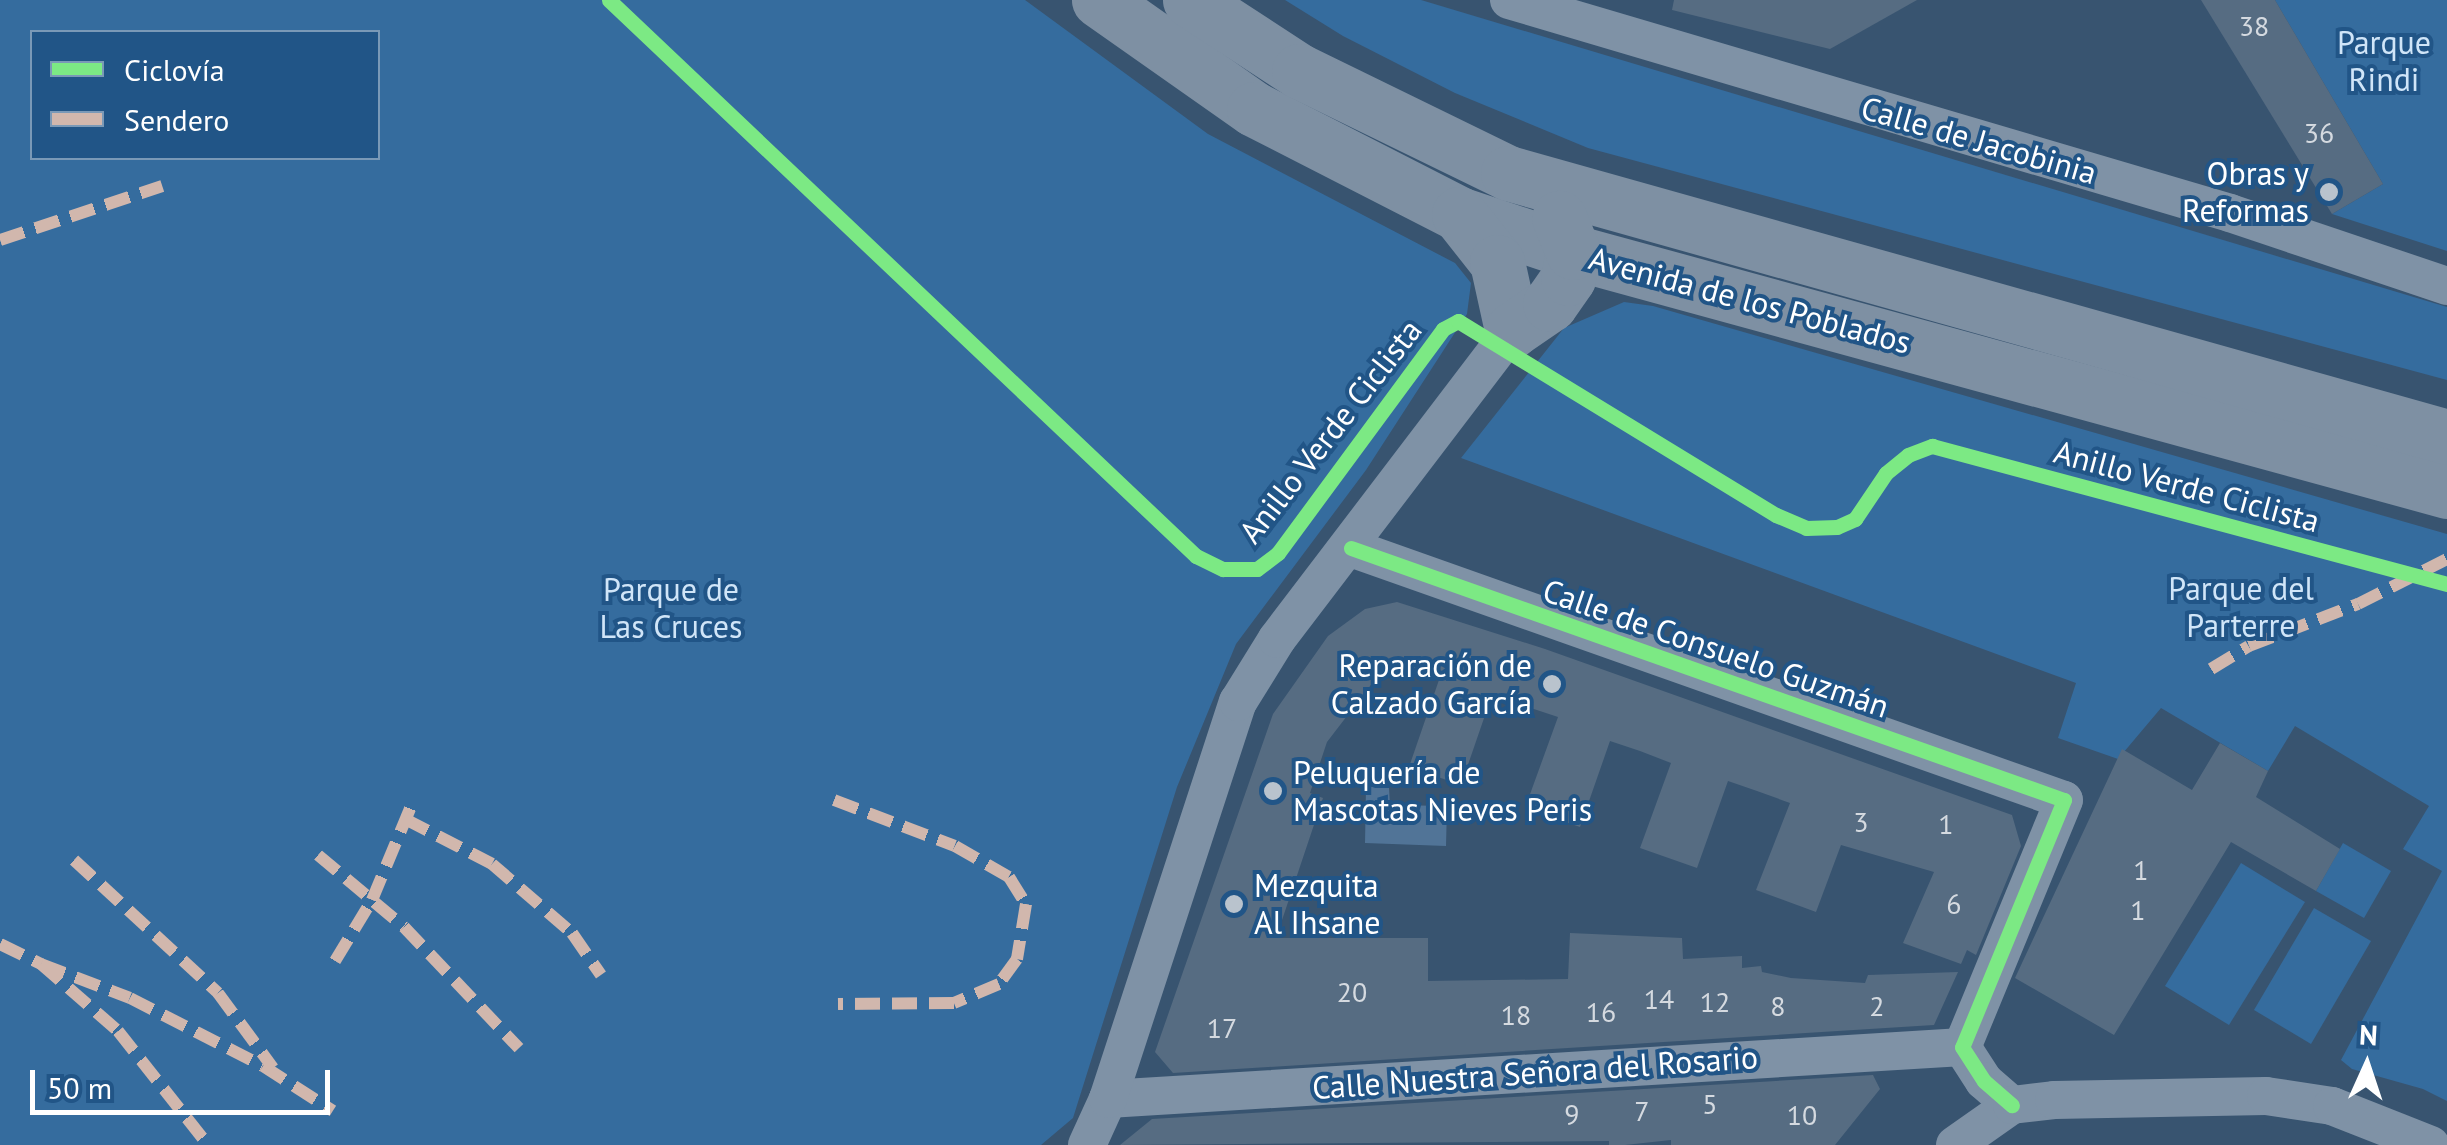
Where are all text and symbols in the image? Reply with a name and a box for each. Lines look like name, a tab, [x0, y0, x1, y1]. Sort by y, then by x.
house number: 38	[2239, 9, 2269, 43]
park label: Parque Rindi	[2337, 24, 2431, 99]
legend	[30, 30, 380, 160]
text: Ciclovía	[124, 50, 225, 89]
street label: Calle de Jacobinia	[1857, 88, 2101, 192]
text: Sendero	[124, 100, 229, 139]
house number: 36	[2304, 116, 2334, 150]
place label: Obras y Reformas	[2182, 155, 2309, 230]
marker: Obras y Reformas	[2318, 181, 2340, 203]
street label: Avenida de los Poblados	[1585, 239, 1915, 361]
street label: Anillo Verde Ciclista	[1231, 311, 1429, 551]
street label: Anillo Verde Ciclista	[2050, 432, 2324, 540]
park label: Parque del Parterre	[2168, 570, 2314, 645]
park label: Parque de Las Cruces	[599, 571, 743, 646]
street label: Calle de Consuelo Guzmán	[1538, 571, 1894, 725]
place label: Reparación de Calzado García	[1331, 647, 1532, 722]
marker: Reparación de Calzado García	[1541, 673, 1563, 695]
place label: Peluquería de Mascotas Nieves Peris	[1293, 754, 1592, 829]
marker: Peluquería de Mascotas Nieves Peris	[1262, 780, 1284, 802]
house number: 3	[1853, 805, 1869, 839]
house number: 1	[1938, 807, 1954, 841]
house number: 1	[2133, 853, 2149, 887]
place label: Mezquita Al Ihsane	[1254, 867, 1381, 942]
house number: 6	[1946, 887, 1962, 921]
marker: Mezquita Al Ihsane	[1223, 893, 1245, 915]
house number: 1	[2130, 893, 2146, 927]
house number: 20	[1337, 975, 1367, 1009]
house number: 14	[1644, 982, 1674, 1016]
house number: 12	[1700, 985, 1730, 1019]
house number: 8	[1770, 989, 1786, 1023]
house number: 2	[1869, 989, 1885, 1023]
house number: 16	[1586, 995, 1616, 1029]
house number: 18	[1501, 998, 1531, 1032]
house number: 17	[1207, 1011, 1237, 1045]
north arrow	[2317, 1015, 2417, 1115]
text: N	[2358, 1016, 2379, 1053]
street label: Calle Nuestra Señora del Rosario	[1311, 1037, 1759, 1107]
scale bar	[35, 1050, 335, 1112]
text: 50 m	[47, 1068, 112, 1107]
house number: 5	[1702, 1087, 1718, 1121]
house number: 7	[1634, 1094, 1650, 1128]
house number: 9	[1564, 1097, 1580, 1131]
house number: 10	[1787, 1098, 1817, 1132]

